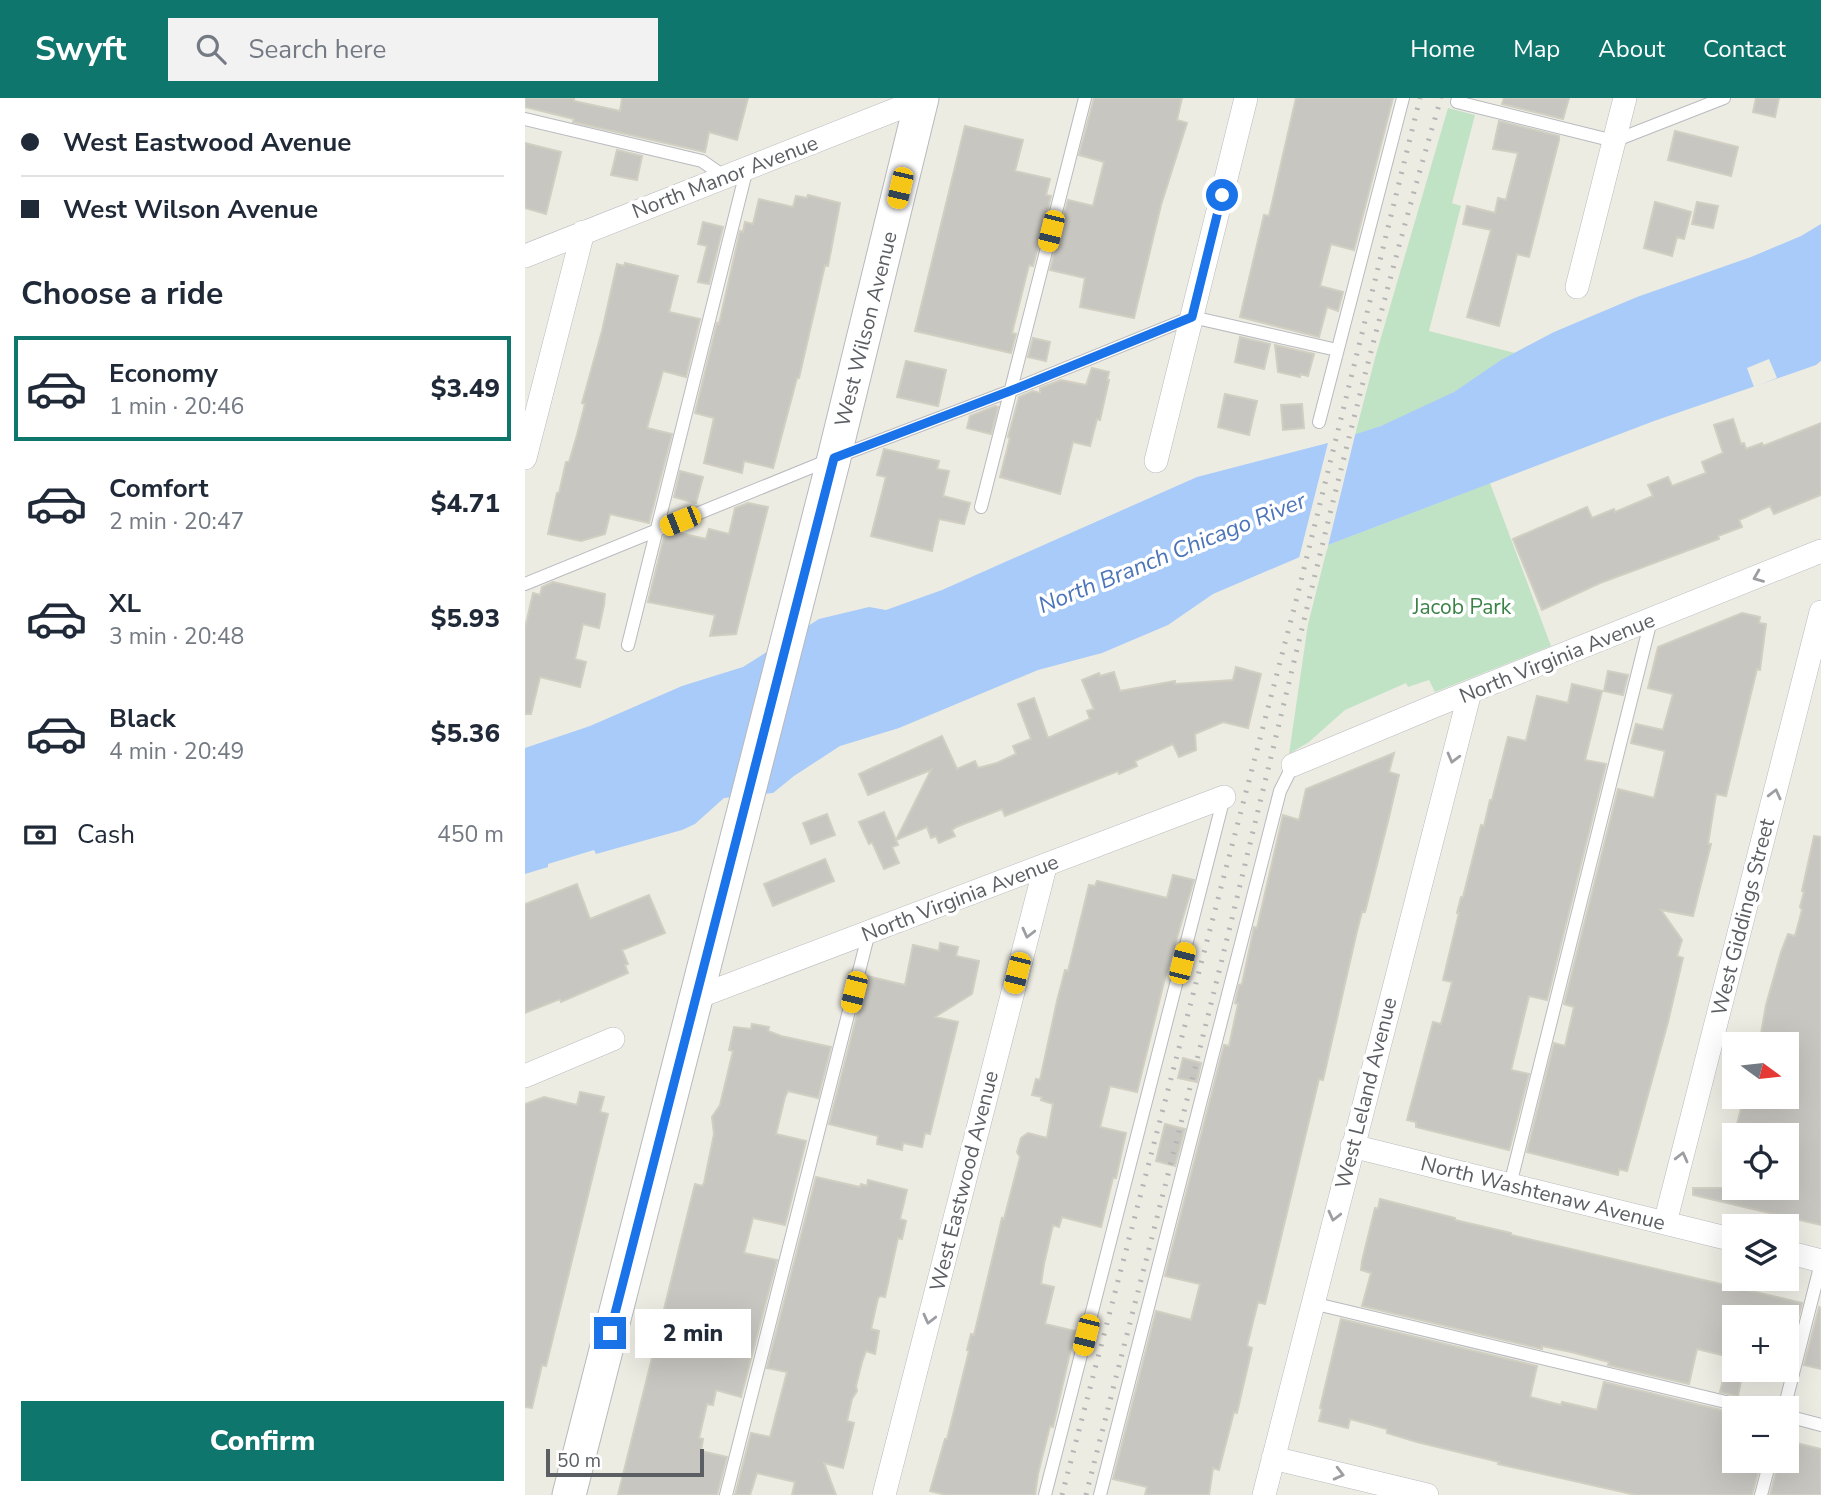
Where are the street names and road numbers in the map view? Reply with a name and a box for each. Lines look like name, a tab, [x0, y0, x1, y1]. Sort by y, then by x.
street label: North Manor Avenue	[628, 129, 822, 225]
street label: West Wilson Avenue	[828, 228, 904, 430]
street label: North Virginia Avenue	[1455, 606, 1659, 710]
street label: West Giddings Street	[1705, 815, 1781, 1019]
street label: North Virginia Avenue	[858, 848, 1062, 948]
street label: West Leland Avenue	[1329, 994, 1403, 1192]
street label: West Eastwood Avenue	[923, 1068, 1005, 1294]
street label: North Washtenaw Avenue	[1418, 1149, 1668, 1237]

